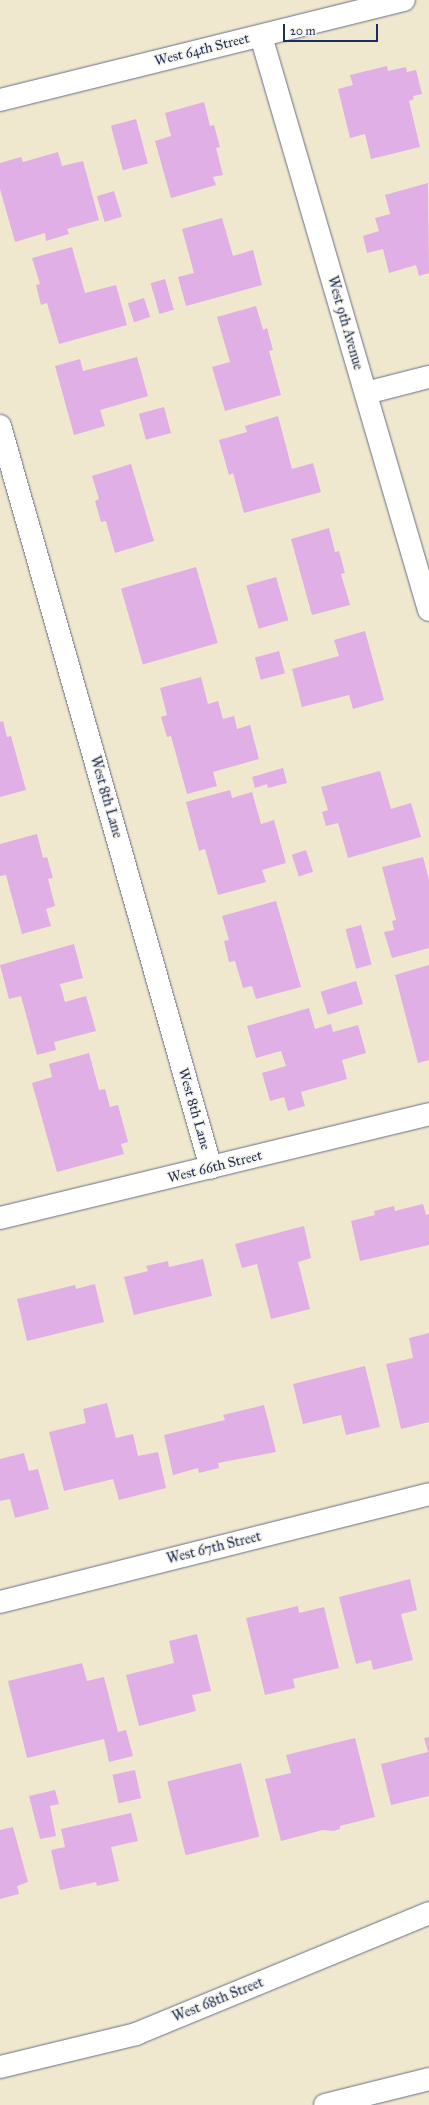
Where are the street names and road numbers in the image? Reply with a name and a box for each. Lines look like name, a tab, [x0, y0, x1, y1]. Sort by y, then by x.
street label: West 64th Street	[153, 30, 251, 70]
street label: West 9th Avenue	[324, 274, 366, 372]
street label: West 8th Lane	[86, 754, 126, 840]
street label: West 8th Lane	[174, 1066, 214, 1152]
street label: West 66th Street	[166, 1147, 264, 1187]
street label: West 67th Street	[165, 1528, 263, 1568]
street label: West 68th Street	[170, 1974, 266, 2026]

